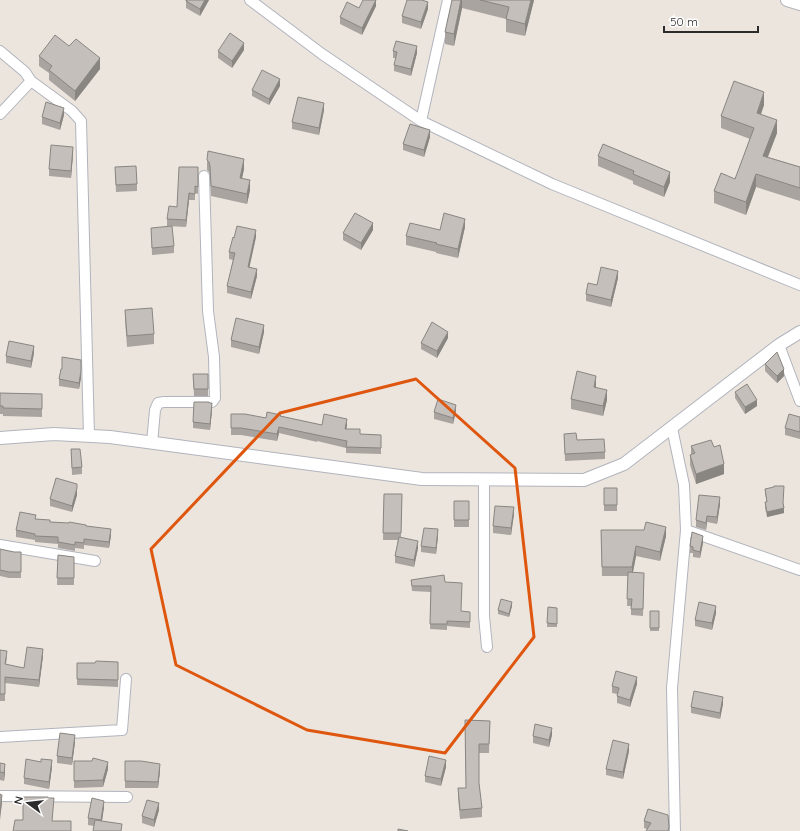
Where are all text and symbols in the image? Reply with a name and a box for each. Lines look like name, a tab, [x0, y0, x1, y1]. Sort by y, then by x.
scale bar	[664, 8, 758, 34]
text: 50 m	[670, 14, 698, 29]
north arrow	[8, 783, 48, 823]
text: N	[11, 795, 26, 806]

